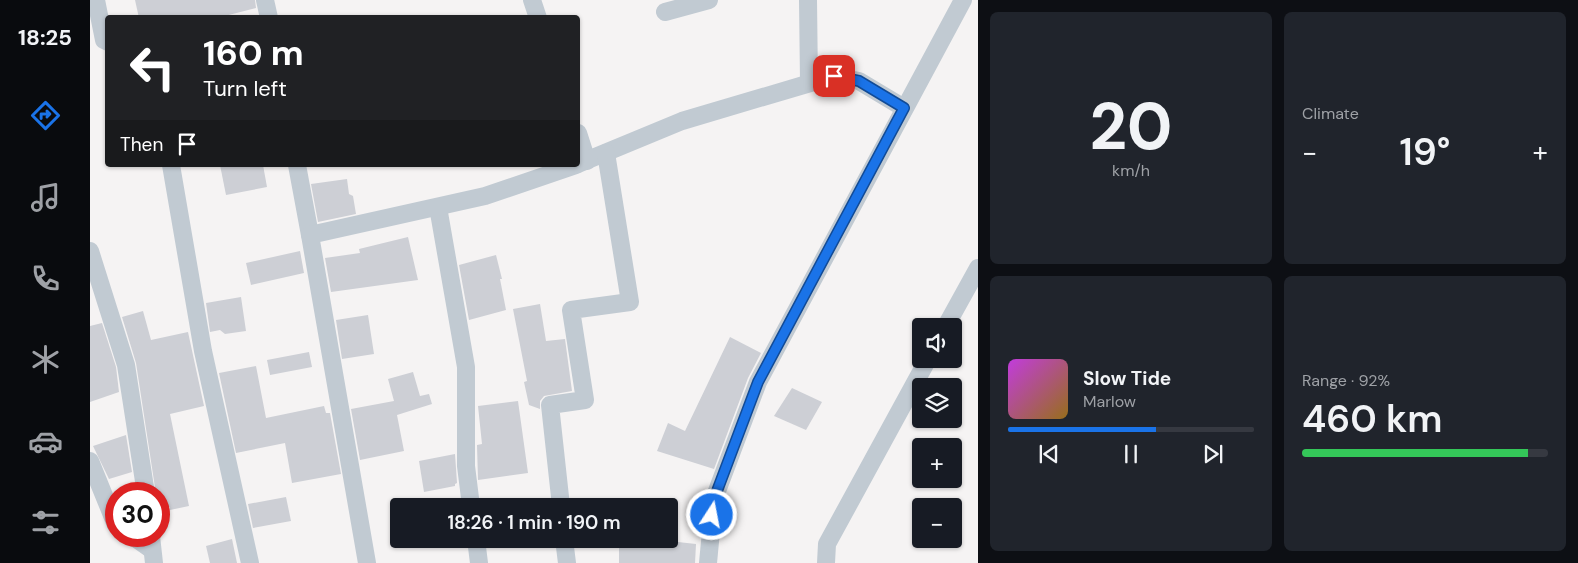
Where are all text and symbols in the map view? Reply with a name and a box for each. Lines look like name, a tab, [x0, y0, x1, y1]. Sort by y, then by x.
text: 18:25	[18, 23, 72, 52]
text: 160 m	[203, 30, 304, 76]
icon: left	[120, 35, 185, 100]
pin	[813, 55, 855, 97]
icon: arrive	[820, 62, 848, 90]
text: Turn left	[203, 74, 287, 103]
text: 20	[1090, 85, 1173, 169]
icon: directions	[28, 98, 63, 133]
text: Climate	[1302, 103, 1359, 124]
text: 19°	[1400, 127, 1450, 177]
icon: arrive	[173, 130, 201, 158]
text: Then	[120, 132, 163, 157]
text: −	[1302, 134, 1317, 171]
text: +	[1533, 134, 1548, 171]
text: km/h	[1112, 160, 1150, 181]
icon: music	[28, 180, 63, 215]
icon: phone	[28, 261, 63, 296]
map controls	[912, 318, 962, 548]
button: sound	[912, 318, 962, 368]
icon: climate	[28, 342, 63, 377]
text: Slow Tide	[1083, 366, 1171, 391]
text: Range · 92%	[1302, 370, 1390, 391]
button: layers	[912, 378, 962, 428]
text: Marlow	[1083, 391, 1136, 412]
text: 460 km	[1302, 394, 1442, 444]
icon: car	[28, 424, 63, 459]
button: +	[912, 438, 962, 488]
icon: previous	[1035, 440, 1063, 468]
icon: pause	[1117, 440, 1145, 468]
icon: next	[1199, 440, 1227, 468]
speed limit sign: 30	[105, 482, 170, 547]
position arrow	[685, 488, 737, 540]
button: −	[912, 498, 962, 548]
icon: filters	[28, 505, 63, 540]
text: 18:26 · 1 min · 190 m	[448, 510, 621, 535]

